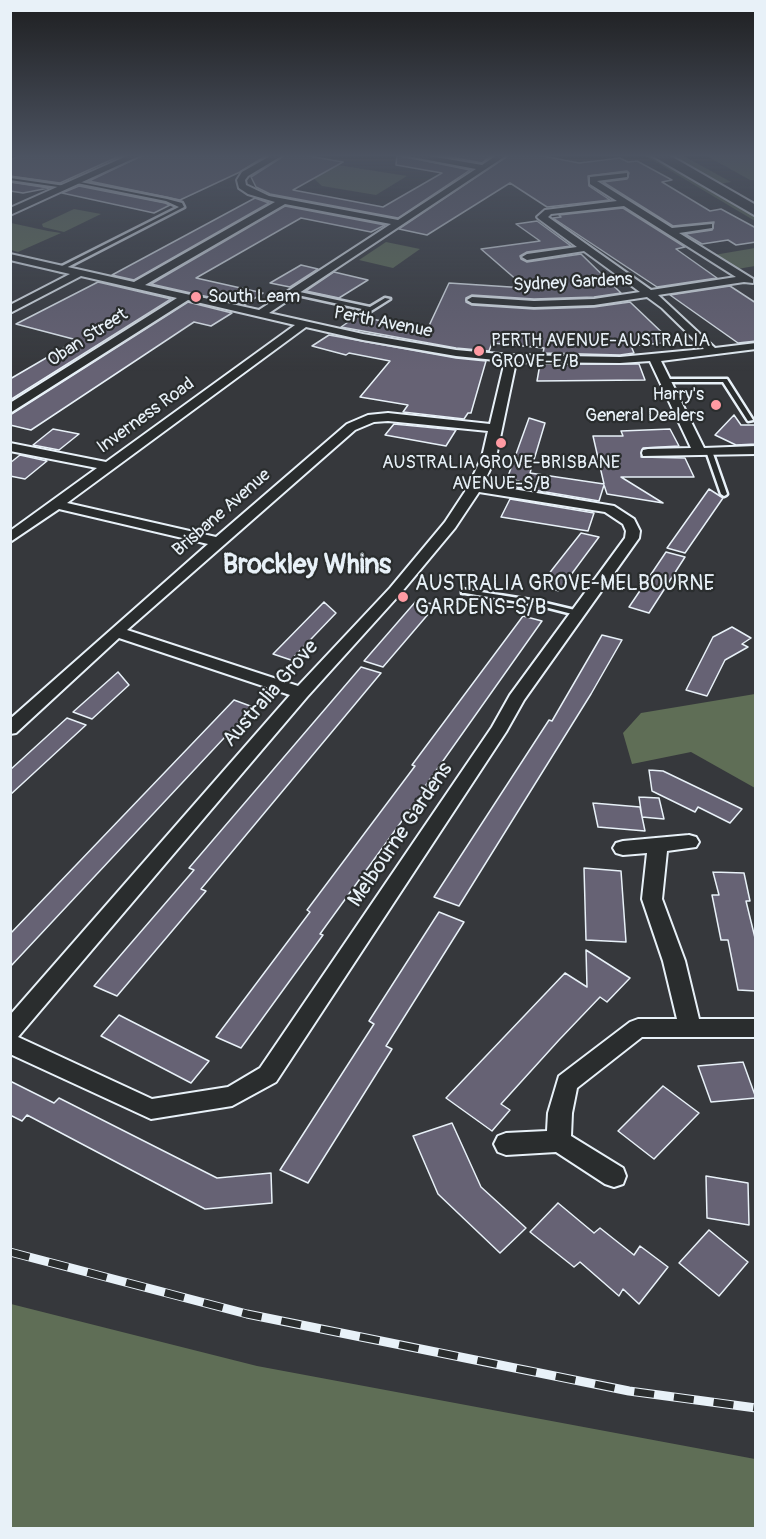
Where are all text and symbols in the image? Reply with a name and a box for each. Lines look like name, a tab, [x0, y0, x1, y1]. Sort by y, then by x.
street label: Sydney Gardens	[513, 269, 633, 297]
place label: South Leam	[208, 286, 300, 308]
marker: South Leam	[189, 290, 203, 304]
street label: Perth Avenue	[332, 303, 434, 343]
street label: Oban Street	[44, 304, 132, 372]
place label: PERTH AVENUE-AUSTRALIA GROVE-E/B	[491, 330, 710, 372]
marker: PERTH AVENUE-AUSTRALIA GROVE-E/B	[472, 344, 486, 358]
street label: Inverness Road	[93, 373, 199, 459]
place label: Harry's General Dealers	[585, 384, 704, 426]
marker: Harry's General Dealers	[709, 398, 723, 412]
marker: AUSTRALIA GROVE-BRISBANE AVENUE-S/B	[494, 436, 508, 450]
place label: AUSTRALIA GROVE-BRISBANE AVENUE-S/B	[382, 452, 620, 494]
street label: Brisbane Avenue	[169, 465, 275, 561]
district label: Brockley Whins	[223, 550, 391, 582]
place label: AUSTRALIA GROVE-MELBOURNE GARDENS-S/B	[415, 572, 714, 622]
marker: AUSTRALIA GROVE-MELBOURNE GARDENS-S/B	[396, 590, 410, 604]
street label: Australia Grove	[218, 635, 324, 753]
street label: Melbourne Gardens	[343, 758, 459, 912]

